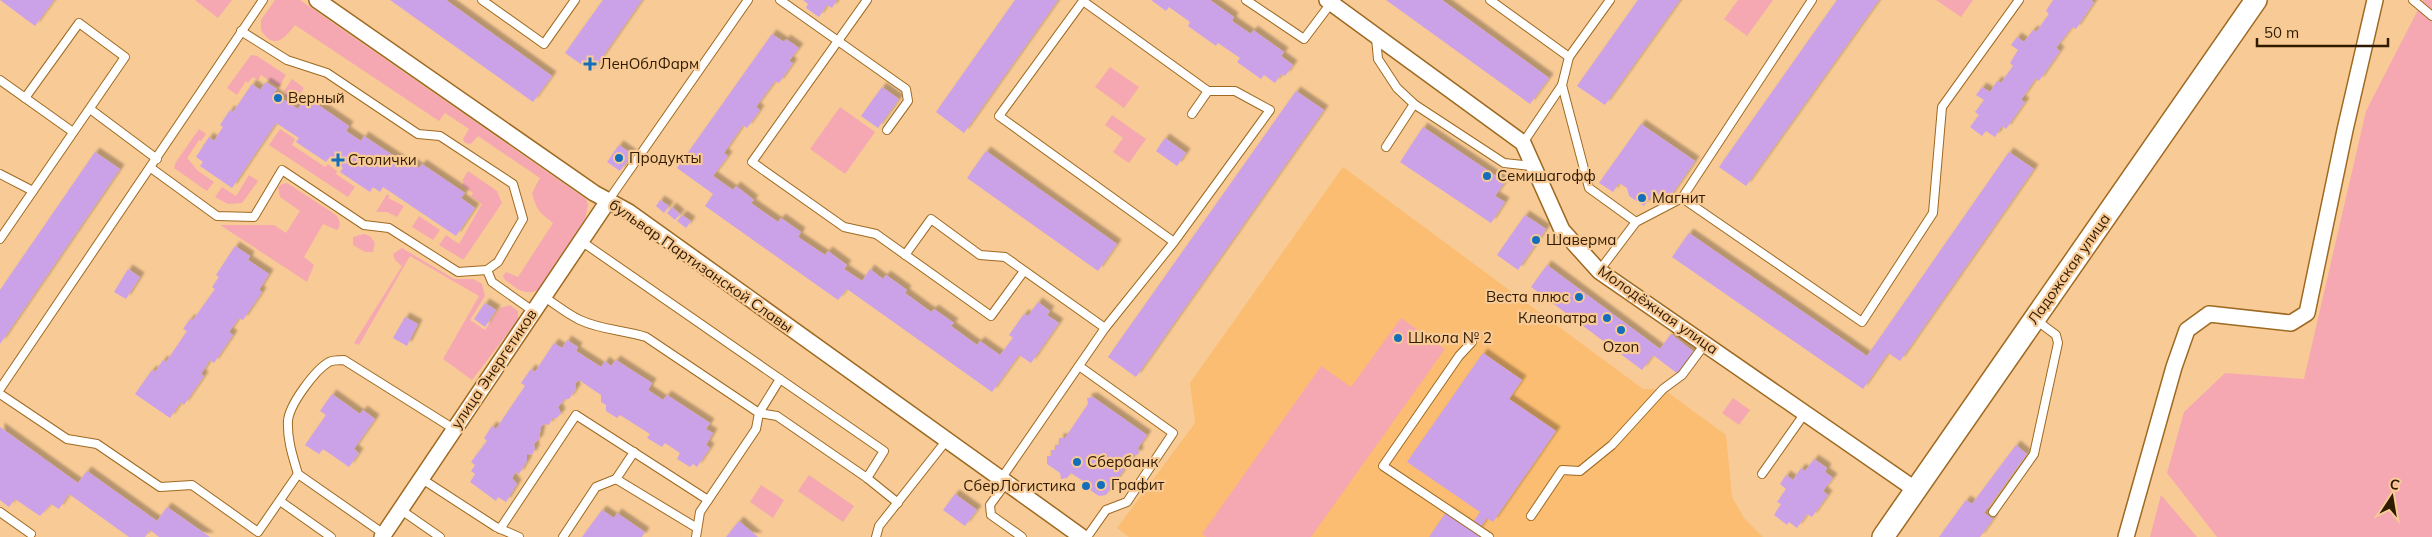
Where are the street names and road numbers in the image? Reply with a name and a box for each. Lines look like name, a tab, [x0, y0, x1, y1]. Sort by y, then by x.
street label: бульвар Партизанской Славы	[606, 195, 797, 337]
street label: Ладожская улица	[2023, 210, 2114, 328]
street label: Молодёжная улица	[1594, 261, 1722, 358]
street label: улица Энергетиков	[446, 305, 541, 432]

